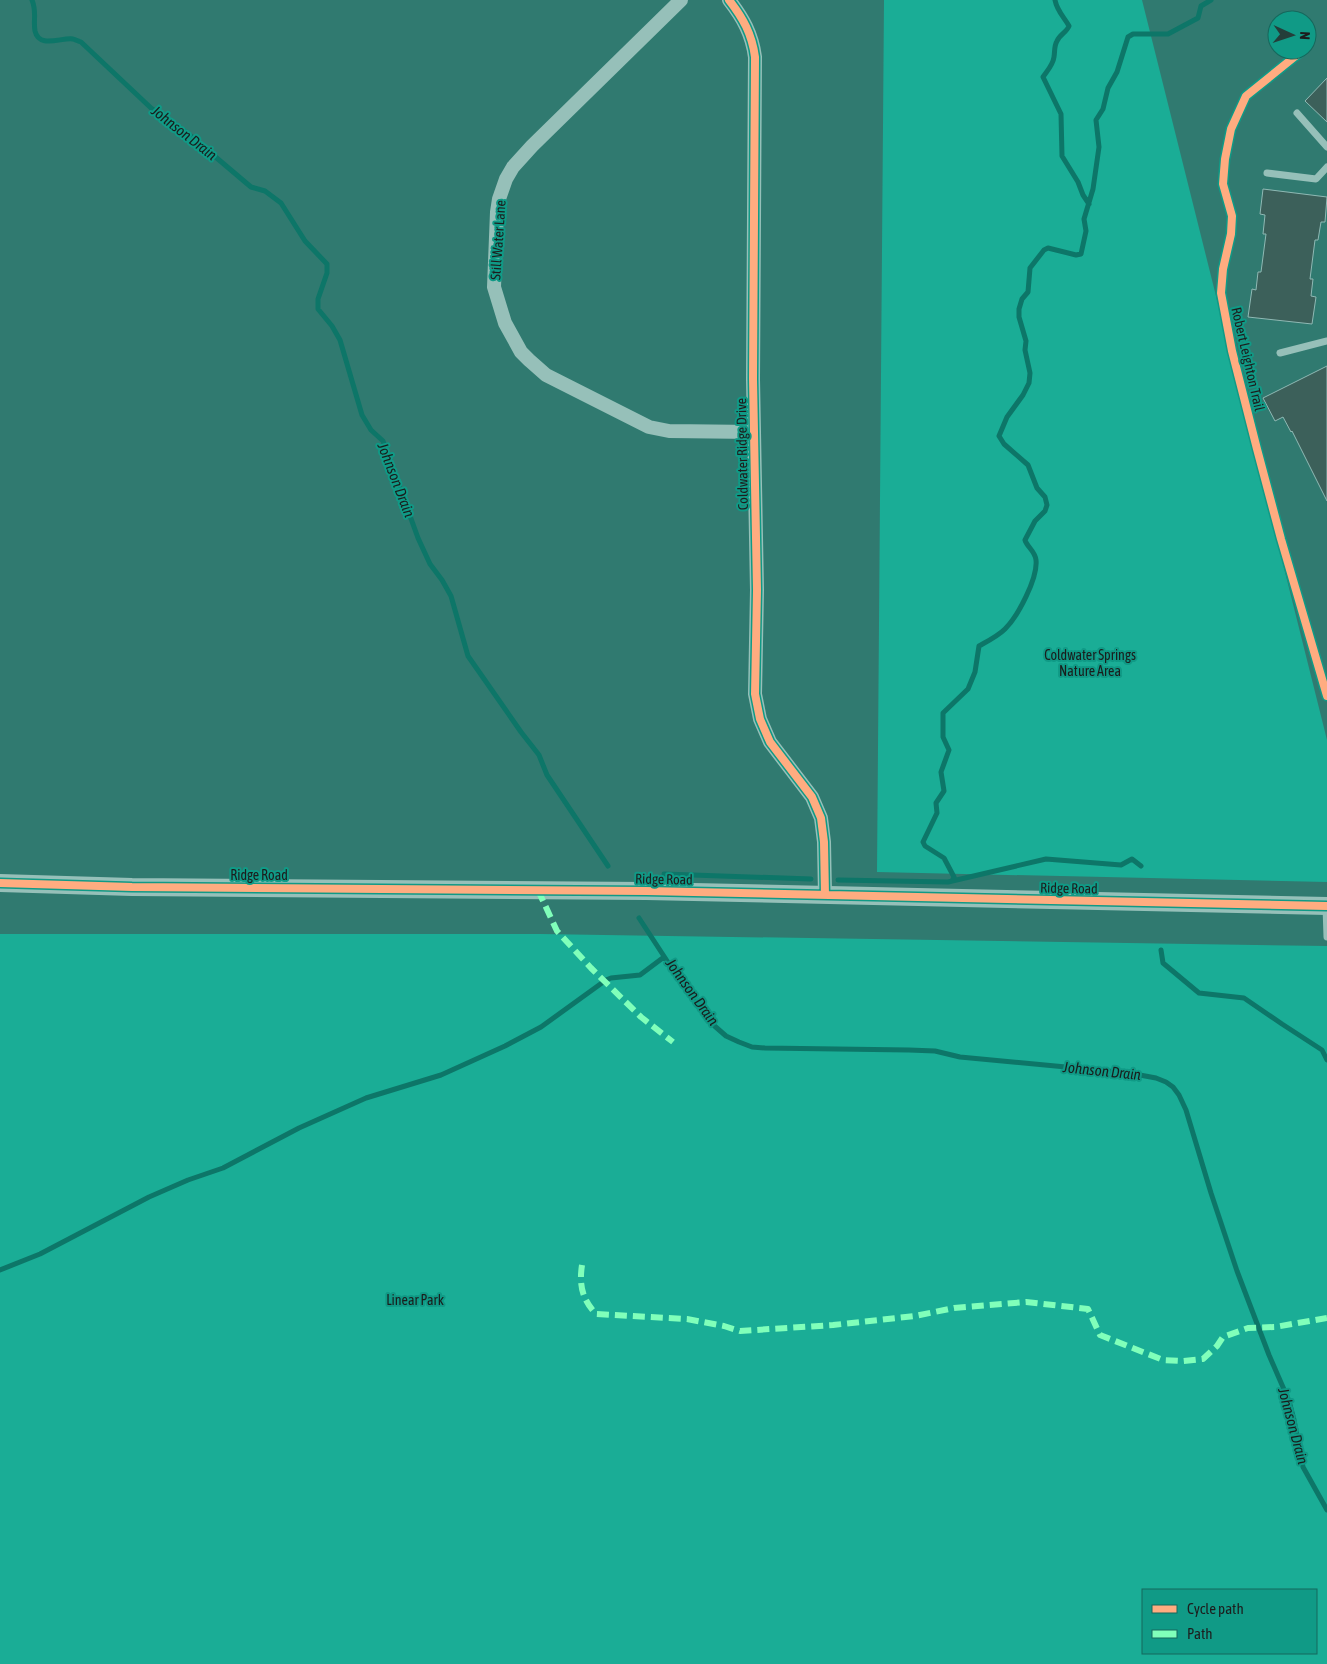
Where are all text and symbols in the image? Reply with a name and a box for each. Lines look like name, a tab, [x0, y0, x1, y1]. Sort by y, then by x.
north arrow	[1267, 10, 1317, 60]
text: N	[1297, 31, 1313, 40]
water label: Johnson Drain	[147, 101, 220, 163]
street label: Still Water Lane	[487, 199, 509, 281]
street label: Robert Leighton Trail	[1228, 306, 1268, 413]
street label: Coldwater Ridge Drive	[733, 398, 751, 510]
water label: Johnson Drain	[374, 439, 418, 519]
park label: Coldwater Springs Nature Area	[1044, 647, 1136, 679]
street label: Ridge Road	[230, 867, 288, 883]
street label: Ridge Road	[635, 870, 693, 888]
street label: Ridge Road	[1040, 879, 1098, 897]
water label: Johnson Drain	[662, 954, 722, 1028]
water label: Johnson Drain	[1061, 1058, 1142, 1083]
park label: Linear Park	[386, 1292, 444, 1308]
water label: Johnson Drain	[1275, 1385, 1312, 1466]
legend	[1142, 1589, 1317, 1654]
text: Cycle path	[1187, 1600, 1244, 1617]
text: Path	[1187, 1625, 1213, 1642]

